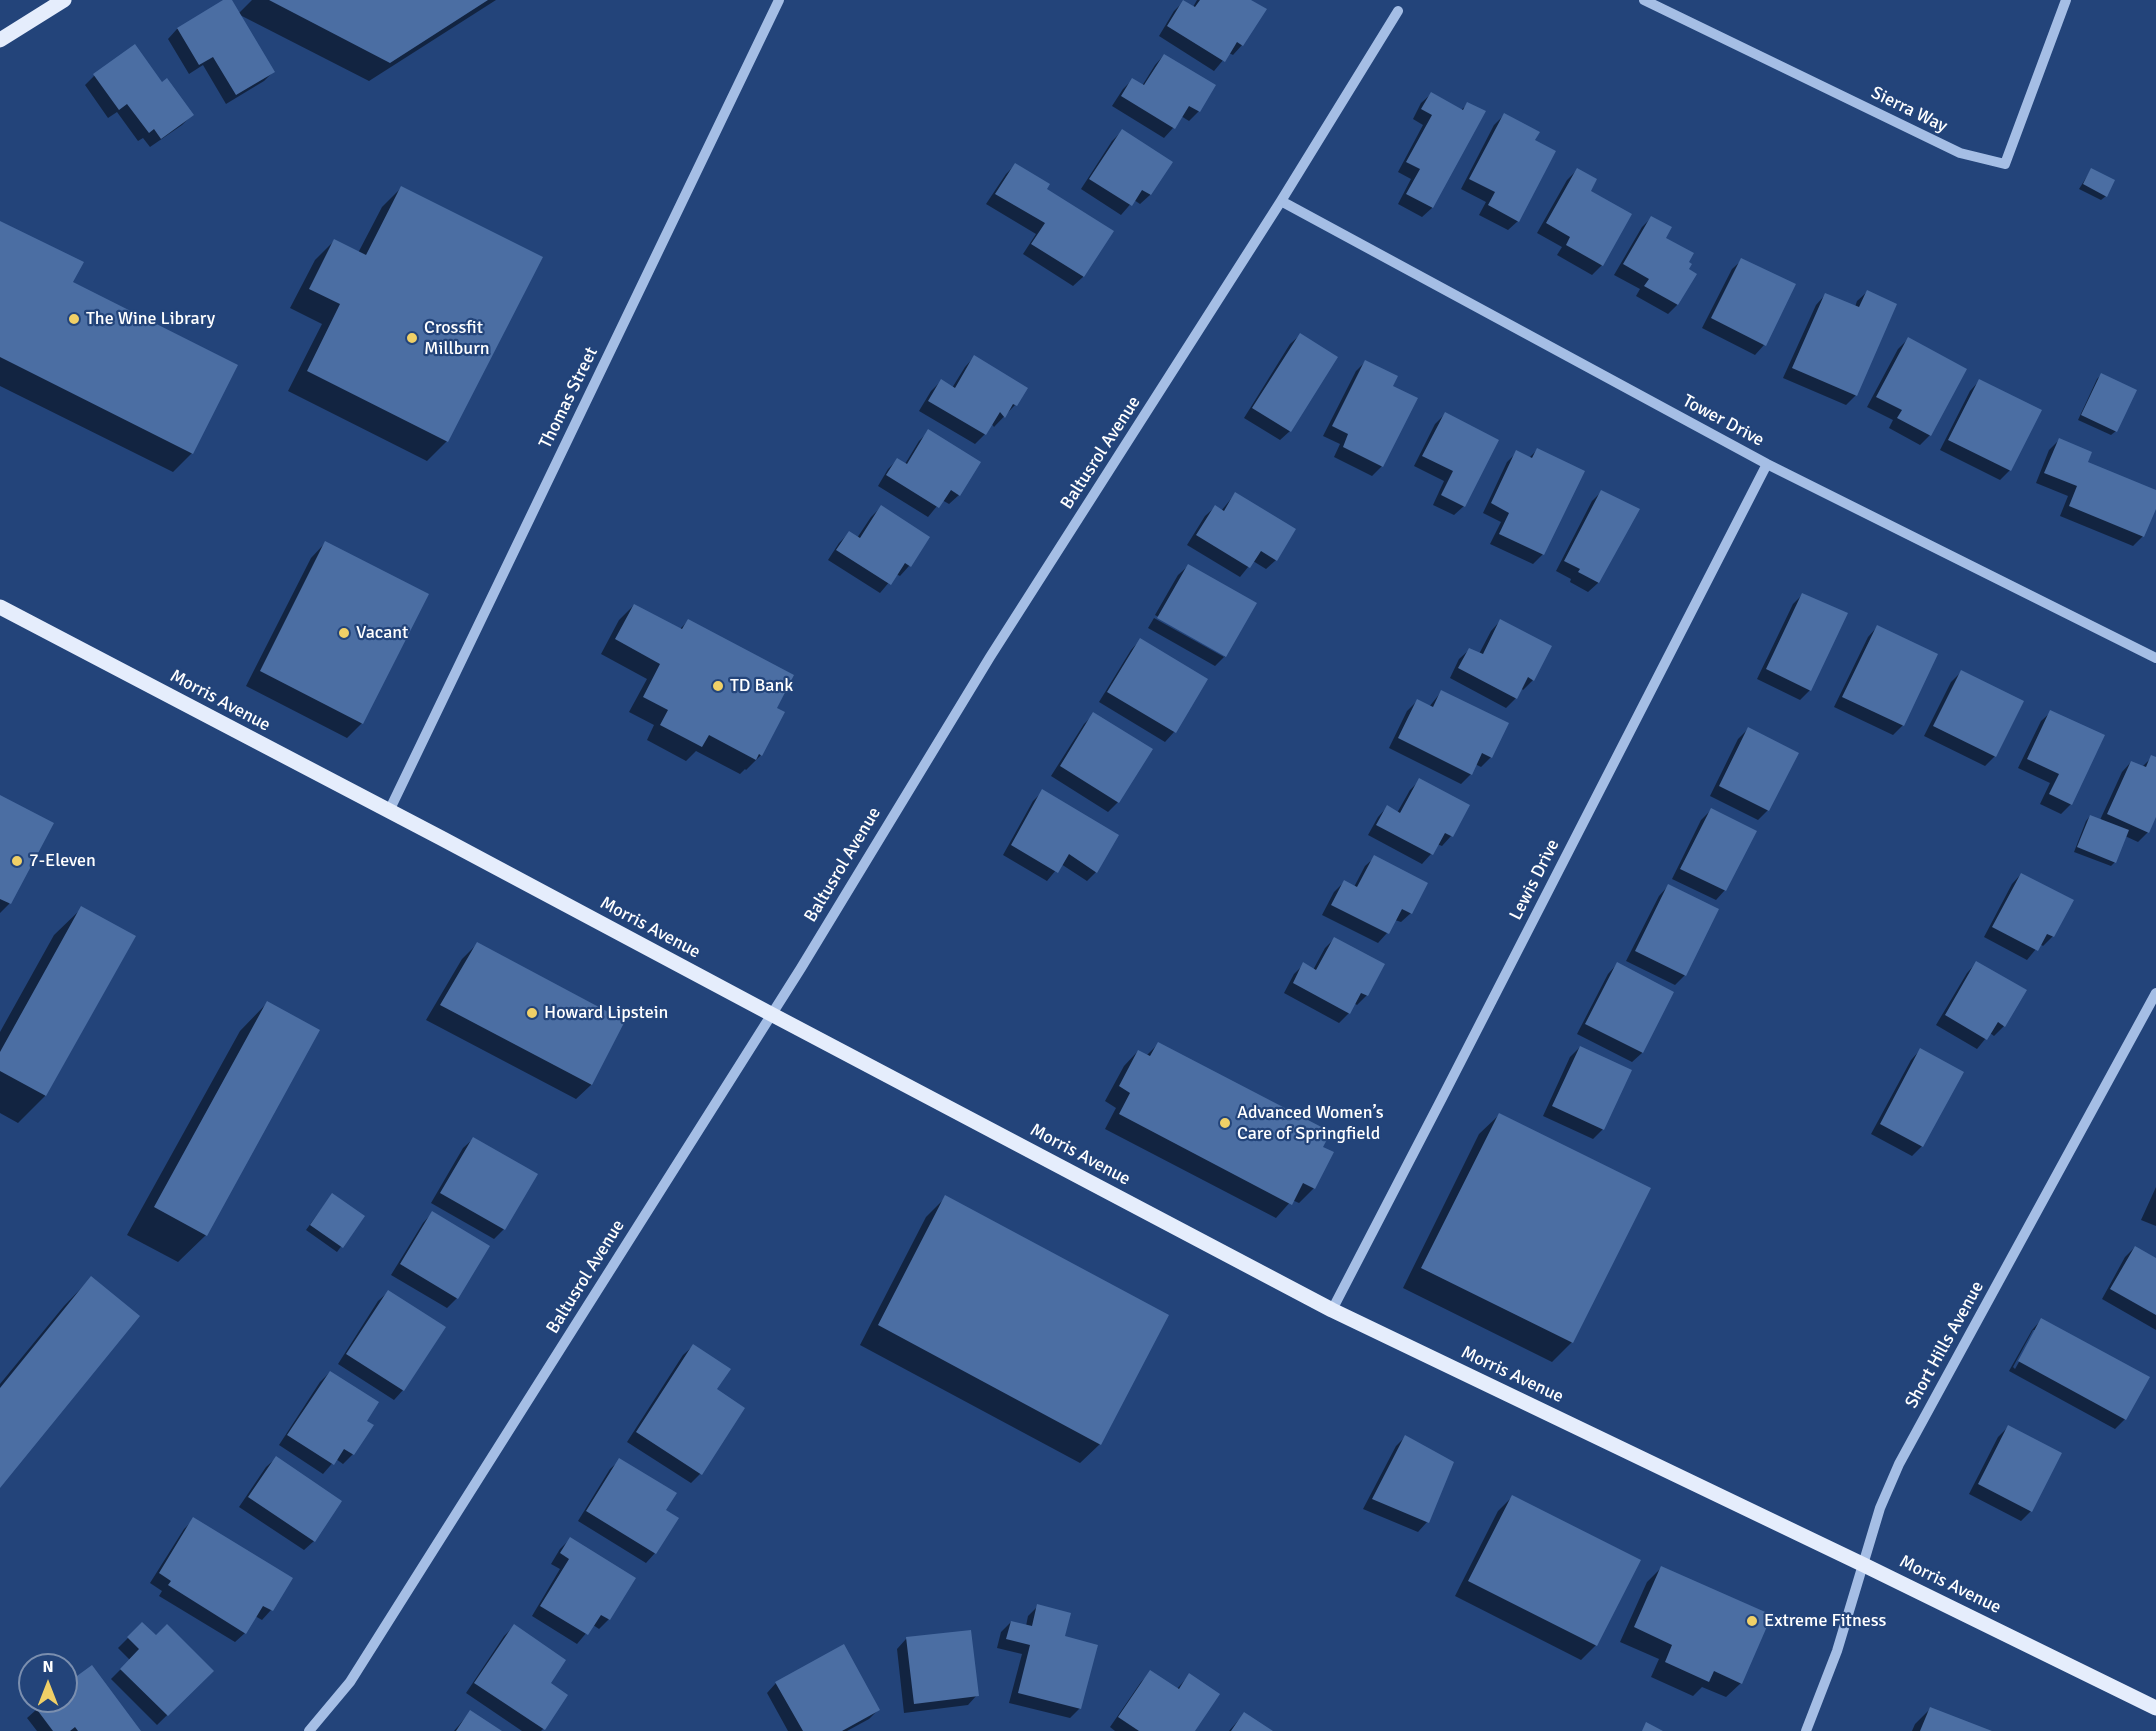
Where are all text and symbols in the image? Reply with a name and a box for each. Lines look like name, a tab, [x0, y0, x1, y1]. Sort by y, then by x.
street label: Sierra Way	[1867, 82, 1951, 138]
place label: The Wine Library	[86, 308, 215, 330]
marker: The Wine Library	[67, 312, 81, 326]
place label: Crossfit Millburn	[424, 317, 490, 360]
marker: Crossfit Millburn	[405, 331, 419, 345]
street label: Thomas Street	[535, 344, 603, 452]
street label: Tower Drive	[1679, 391, 1767, 451]
street label: Baltusrol Avenue	[1056, 393, 1146, 513]
place label: Vacant	[356, 622, 408, 644]
marker: Vacant	[337, 626, 351, 640]
street label: Morris Avenue	[166, 666, 274, 736]
place label: TD Bank	[730, 675, 793, 697]
marker: TD Bank	[711, 679, 725, 693]
street label: Baltusrol Avenue	[800, 804, 886, 926]
street label: Lewis Drive	[1505, 836, 1565, 924]
place label: 7-Eleven	[29, 850, 96, 872]
marker: 7-Eleven	[10, 854, 24, 868]
street label: Morris Avenue	[596, 893, 704, 963]
place label: Howard Lipstein	[544, 1002, 668, 1024]
marker: Howard Lipstein	[525, 1006, 539, 1020]
place label: Advanced Women’s Care of Springfield	[1237, 1102, 1384, 1144]
marker: Advanced Women’s Care of Springfield	[1218, 1116, 1232, 1130]
street label: Morris Avenue	[1026, 1120, 1134, 1190]
street label: Baltusrol Avenue	[542, 1216, 630, 1338]
street label: Short Hills Avenue	[1901, 1278, 1989, 1412]
street label: Morris Avenue	[1457, 1342, 1567, 1408]
street label: Morris Avenue	[1896, 1551, 2004, 1619]
place label: Extreme Fitness	[1764, 1610, 1886, 1632]
marker: Extreme Fitness	[1745, 1614, 1759, 1628]
north arrow	[18, 1653, 78, 1713]
text: N	[42, 1657, 54, 1677]

